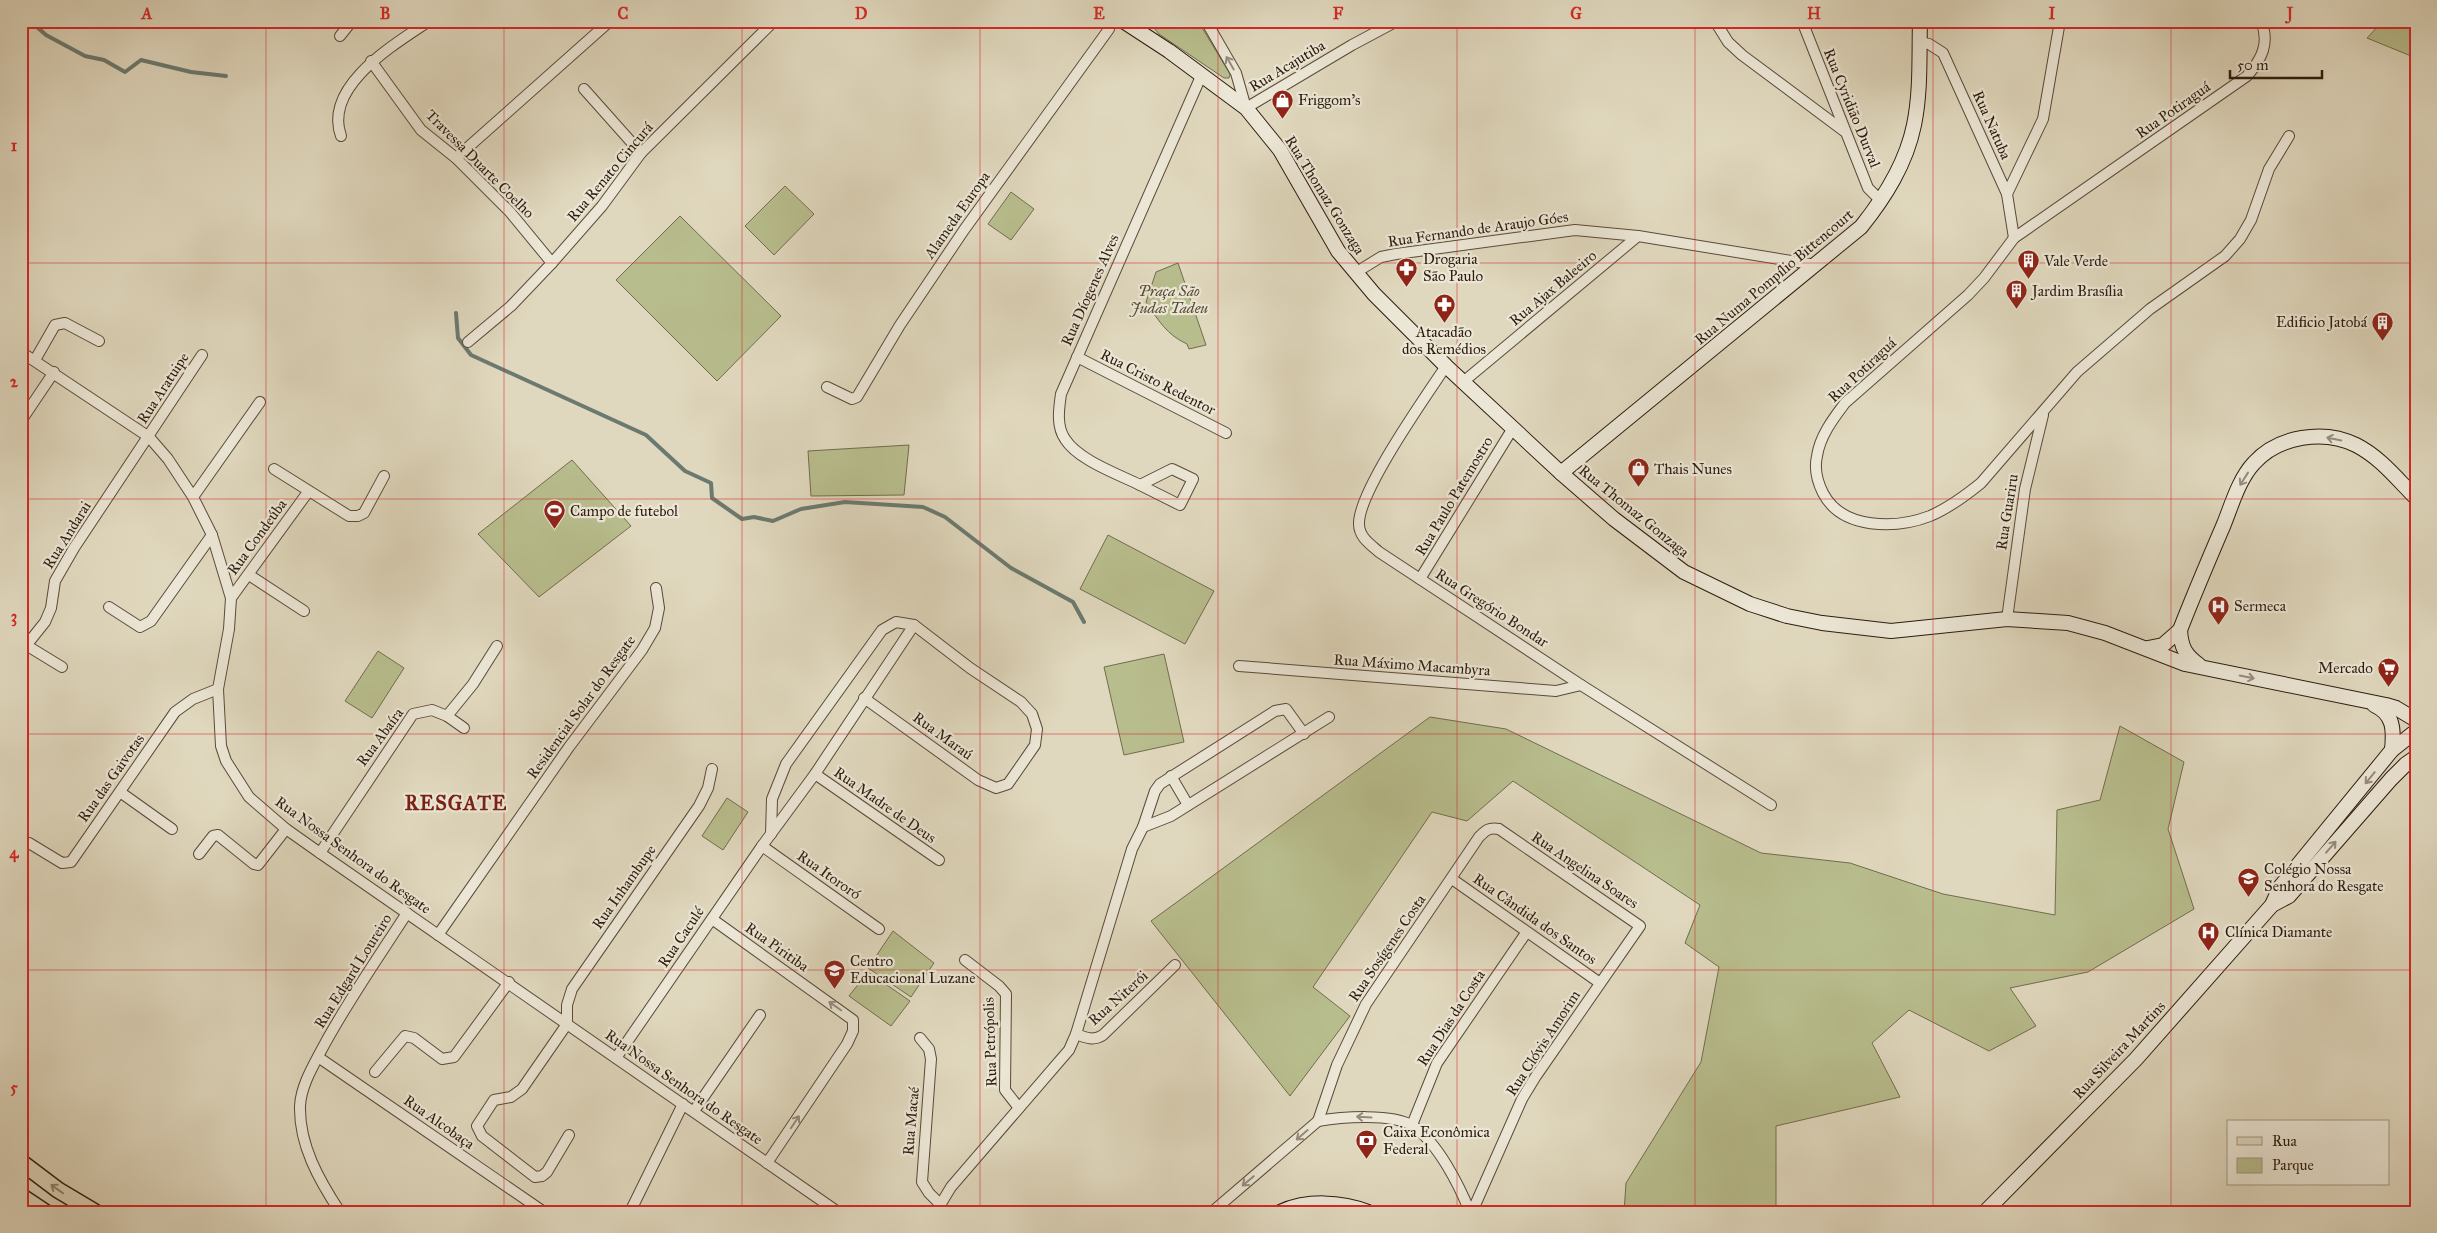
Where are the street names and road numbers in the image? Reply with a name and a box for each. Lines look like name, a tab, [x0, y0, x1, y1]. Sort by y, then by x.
street label: Rua Acajutiba	[1246, 36, 1329, 96]
street label: Rua Cyridião Durval	[1820, 46, 1884, 171]
street label: Rua Potiraguá	[2132, 77, 2214, 142]
street label: Rua Natuba	[1969, 88, 2015, 163]
street label: Travessa Duarte Coelho	[422, 106, 538, 222]
street label: Rua Renato Cincurá	[563, 118, 657, 225]
street label: Rua Thomaz Gonzaga	[1281, 132, 1369, 258]
street label: Alameda Europa	[920, 167, 994, 263]
street label: Rua Numa Pompílio Bittencourt	[1691, 205, 1858, 349]
street label: Rua Fernando de Araujo Góes	[1386, 207, 1570, 251]
street label: Rua Díogenes Alves	[1057, 231, 1123, 349]
street label: Rua Ajax Baleeiro	[1506, 246, 1600, 330]
street label: Rua Potiraguá	[1824, 333, 1900, 406]
street label: Rua Cristo Redentor	[1097, 345, 1219, 419]
street label: Rua Aratuipe	[133, 349, 193, 427]
street label: Rua Paulo Patemostro	[1411, 433, 1497, 559]
street label: Rua Thomaz Gonzaga	[1575, 461, 1693, 561]
street label: Rua Guariru	[1992, 473, 2022, 551]
street label: Rua Condeúba	[223, 495, 291, 578]
street label: Rua Andarai	[39, 498, 95, 572]
street label: Rua Gregório Bondar	[1432, 565, 1552, 651]
street label: Residencial Solar do Resgate	[523, 632, 639, 782]
street label: Rua Máximo Macambyra	[1333, 651, 1492, 680]
street label: Rua Abaíra	[353, 704, 408, 770]
street label: Rua Maraú	[910, 708, 976, 764]
street label: Rua das Gaivotas	[74, 730, 148, 826]
street label: Rua Madre de Deus	[830, 763, 940, 847]
street label: Rua Nossa Senhora do Resgate	[272, 792, 434, 918]
street label: Rua Angelina Soares	[1528, 828, 1642, 912]
street label: Rua Inhambupe	[588, 841, 660, 933]
street label: Rua Itororó	[794, 847, 864, 904]
street label: Rua Cândida dos Santos	[1470, 870, 1600, 968]
street label: Rua Sosígenes Costa	[1345, 891, 1430, 1005]
street label: Rua Caculé	[654, 903, 708, 971]
street label: Rua Edgard Loureiro	[310, 910, 396, 1032]
street label: Rua Piritiba	[742, 919, 813, 976]
street label: Rua Dias da Costa	[1413, 966, 1489, 1069]
street label: Rua Niterói	[1085, 967, 1151, 1029]
street label: Rua Clóvis Amorim	[1502, 986, 1584, 1099]
street label: Rua Petrópolis	[979, 997, 1001, 1087]
street label: Rua Silveira Martins	[2069, 997, 2169, 1103]
street label: Rua Nossa Senhora do Resgate	[602, 1026, 766, 1148]
street label: Rua Macaé	[899, 1085, 923, 1156]
street label: Rua Alcobaça	[400, 1091, 478, 1153]

